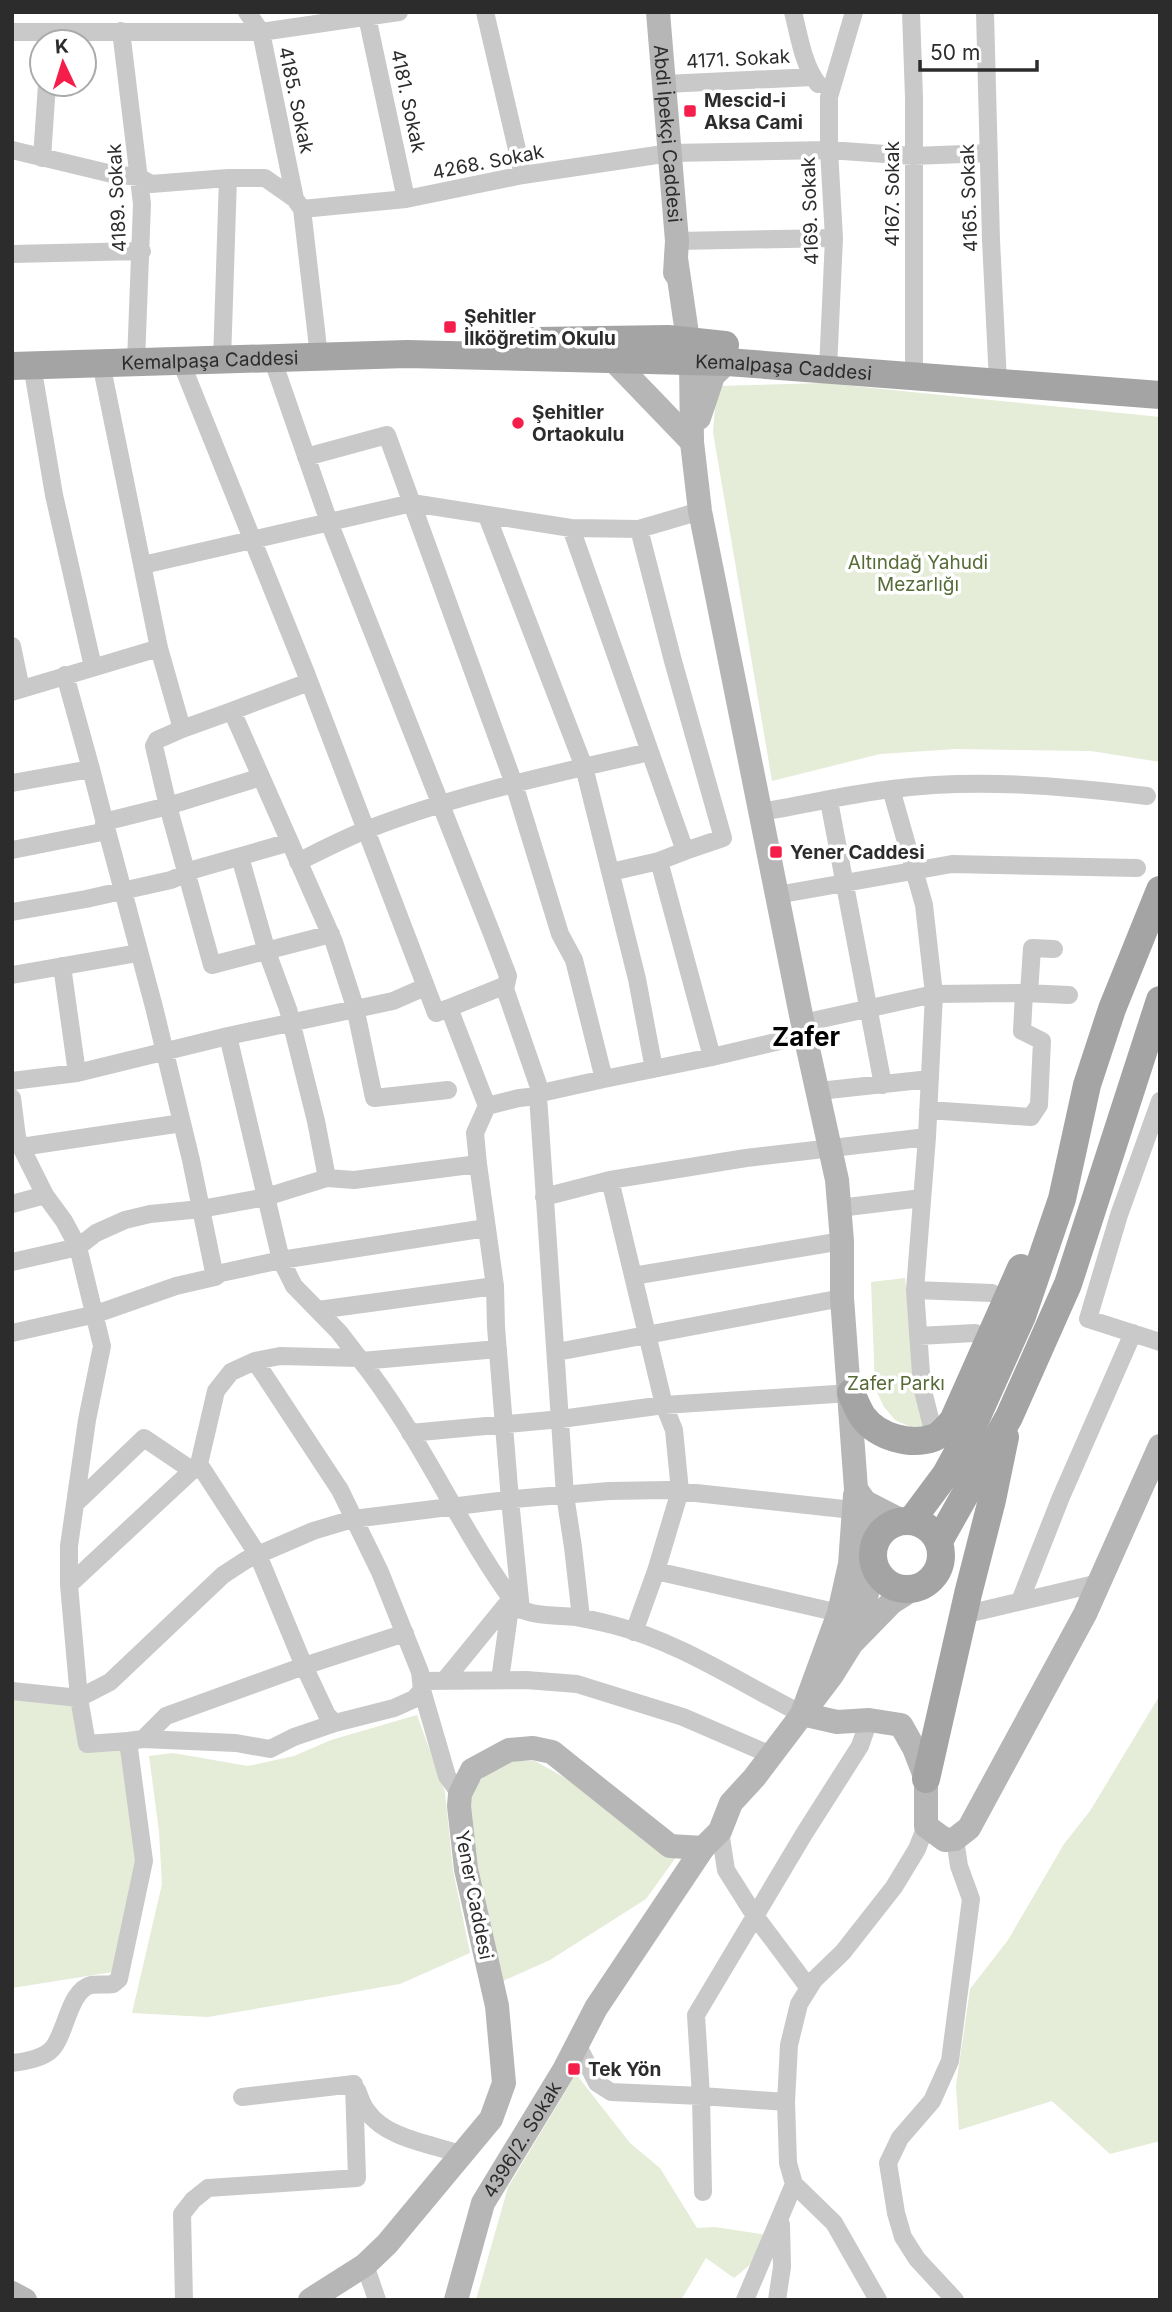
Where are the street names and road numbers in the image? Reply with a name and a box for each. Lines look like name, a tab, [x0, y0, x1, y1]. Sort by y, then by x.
street label: Abdi İpekçi Caddesi	[649, 44, 687, 224]
street label: 4185. Sokak	[273, 45, 319, 156]
street label: 4171. Sokak	[685, 45, 791, 73]
street label: 4181. Sokak	[386, 47, 430, 155]
street label: 4268. Sokak	[430, 140, 546, 184]
street label: 4167. Sokak	[881, 141, 904, 247]
street label: 4189. Sokak	[103, 143, 131, 253]
street label: 4165. Sokak	[956, 143, 982, 253]
street label: 4169. Sokak	[797, 156, 823, 266]
street label: Kemalpaşa Caddesi	[121, 346, 299, 374]
street label: Kemalpaşa Caddesi	[695, 350, 873, 385]
street label: Yener Caddesi	[450, 1829, 498, 1961]
street label: 4396/2. Sokak	[477, 2077, 566, 2202]

